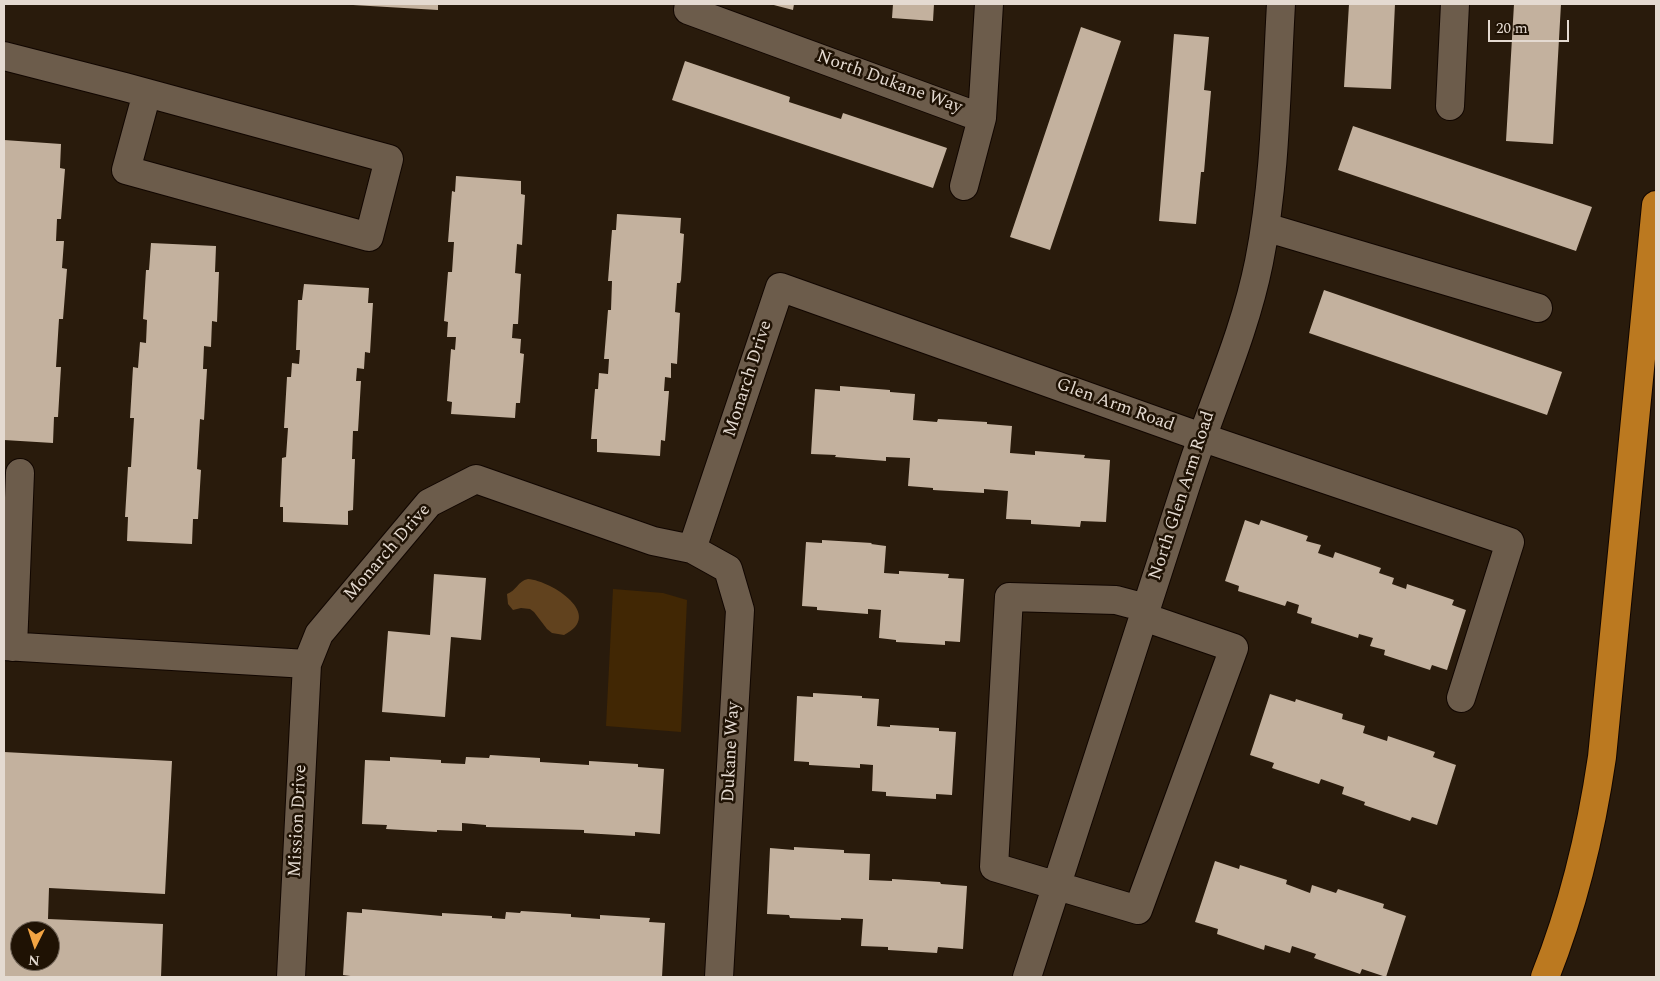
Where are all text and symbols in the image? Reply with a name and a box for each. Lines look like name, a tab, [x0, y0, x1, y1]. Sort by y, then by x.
scale bar	[1490, 10, 1571, 42]
text: 20 m	[1496, 17, 1528, 40]
street label: North Dukane Way	[813, 47, 965, 119]
street label: Monarch Drive	[720, 318, 778, 440]
street label: Glen Arm Road	[1053, 375, 1177, 437]
street label: North Glen Arm Road	[1145, 409, 1221, 583]
street label: Monarch Drive	[340, 500, 436, 606]
street label: Dukane Way	[719, 701, 745, 803]
street label: Mission Drive	[285, 764, 313, 878]
north arrow	[10, 921, 60, 971]
text: N	[28, 950, 40, 971]

